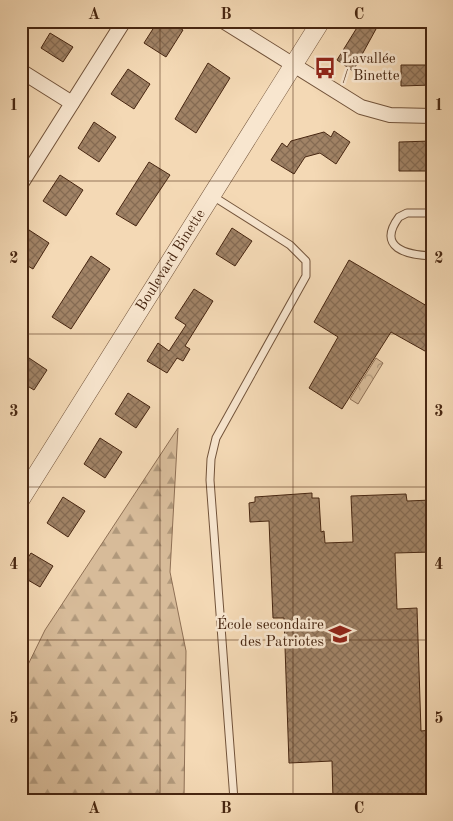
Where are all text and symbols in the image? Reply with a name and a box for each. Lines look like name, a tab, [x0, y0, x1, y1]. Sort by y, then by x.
text: A	[88, 7, 100, 23]
text: B	[220, 7, 232, 23]
text: C	[354, 7, 364, 23]
place label: Lavallée / Binette	[342, 52, 400, 84]
bus stop icon: Lavallée / Binette	[312, 55, 338, 81]
text: 1	[9, 98, 19, 114]
text: 1	[434, 98, 444, 114]
street label: Boulevard Binette	[134, 207, 208, 314]
text: 2	[9, 251, 19, 267]
text: 2	[434, 251, 444, 267]
text: 3	[9, 404, 19, 420]
text: 3	[434, 404, 444, 420]
text: 4	[9, 557, 19, 573]
text: 4	[434, 557, 444, 573]
place label: École secondaire des Patriotes	[217, 615, 324, 650]
school or university icon: École secondaire des Patriotes	[327, 621, 353, 647]
text: 5	[9, 711, 19, 727]
text: 5	[434, 711, 444, 727]
text: A	[88, 801, 100, 817]
text: B	[220, 801, 232, 817]
text: C	[354, 801, 364, 817]

